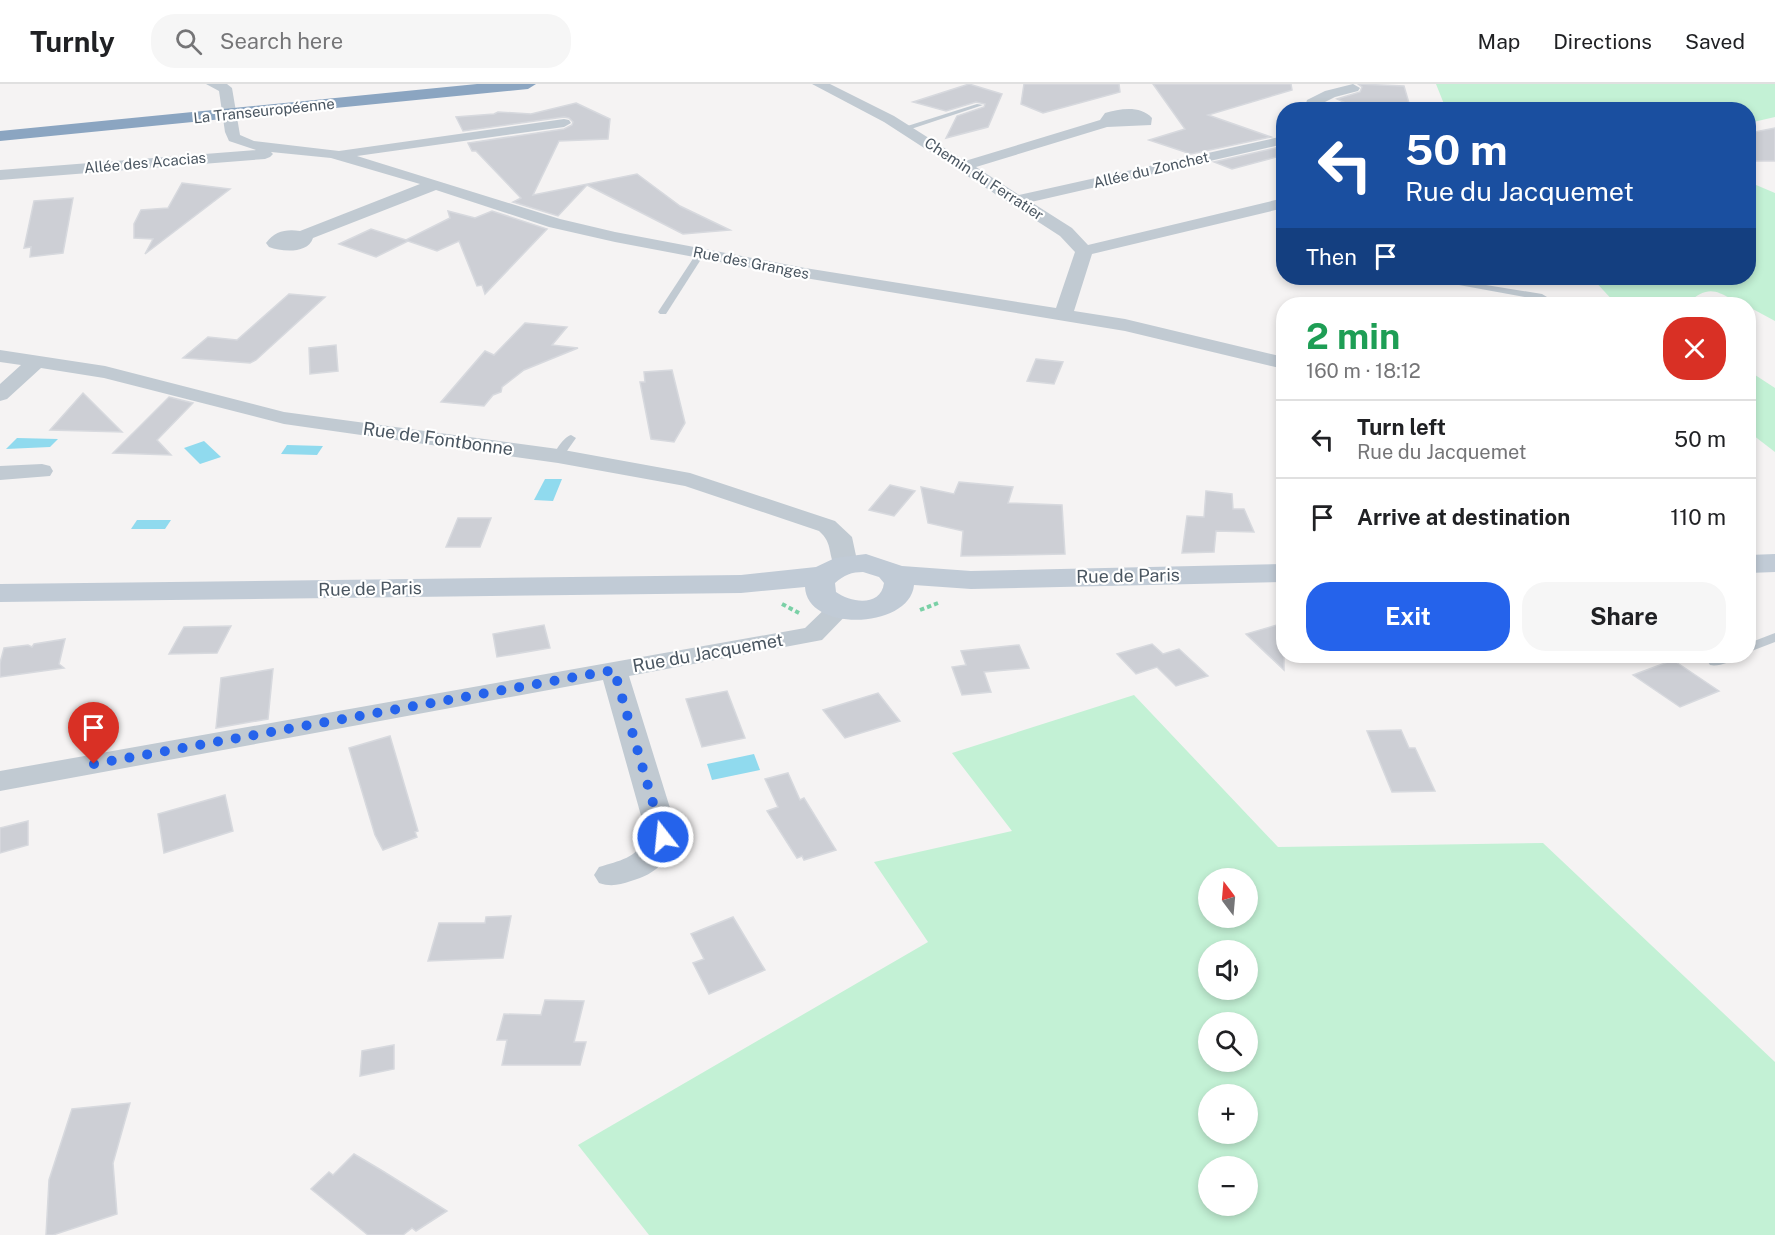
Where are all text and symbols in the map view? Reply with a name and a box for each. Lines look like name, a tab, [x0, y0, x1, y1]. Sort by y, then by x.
search box	[151, 14, 571, 68]
text: Turnly	[30, 25, 115, 58]
icon: search	[172, 25, 205, 58]
text: Search here	[220, 28, 343, 54]
text: Map	[1478, 29, 1520, 54]
text: Directions	[1553, 29, 1652, 54]
text: Saved	[1685, 29, 1745, 54]
street label: La Transeuropéenne	[192, 95, 335, 126]
text: 50 m	[1405, 125, 1508, 174]
icon: left	[1306, 126, 1384, 204]
street label: Chemin du Ferratier	[922, 134, 1047, 223]
street label: Allée du Zonchet	[1092, 148, 1210, 191]
street label: Allée des Acacias	[83, 149, 207, 176]
text: Rue du Jacquemet	[1405, 175, 1634, 207]
icon: arrive	[1369, 240, 1402, 273]
street label: Rue des Granges	[692, 243, 811, 282]
text: Then	[1306, 244, 1357, 270]
text: 2 min	[1306, 315, 1400, 357]
button: close	[1663, 317, 1726, 380]
text: 160 m · 18:12	[1306, 359, 1421, 383]
text: Turn left	[1357, 414, 1446, 440]
street label: Rue de Fontbonne	[362, 418, 514, 459]
icon: left	[1306, 423, 1339, 456]
text: 50 m	[1674, 426, 1726, 452]
text: Rue du Jacquemet	[1357, 440, 1527, 464]
icon: arrive	[1306, 501, 1339, 534]
text: Arrive at destination	[1357, 504, 1570, 530]
text: 110 m	[1670, 504, 1726, 530]
street label: Rue de Paris	[1076, 564, 1180, 587]
street label: Rue de Paris	[318, 577, 422, 600]
button: Exit	[1306, 582, 1510, 651]
button: Share	[1522, 582, 1726, 651]
street label: Rue du Jacquemet	[631, 629, 785, 676]
pin	[68, 702, 119, 764]
icon: arrive	[77, 711, 110, 744]
position arrow	[631, 805, 695, 869]
north arrow	[1198, 868, 1258, 928]
map controls	[1198, 868, 1258, 1216]
button: sound	[1198, 940, 1258, 1000]
button: search	[1198, 1012, 1258, 1072]
button: +	[1198, 1084, 1258, 1144]
button: −	[1198, 1156, 1258, 1216]

